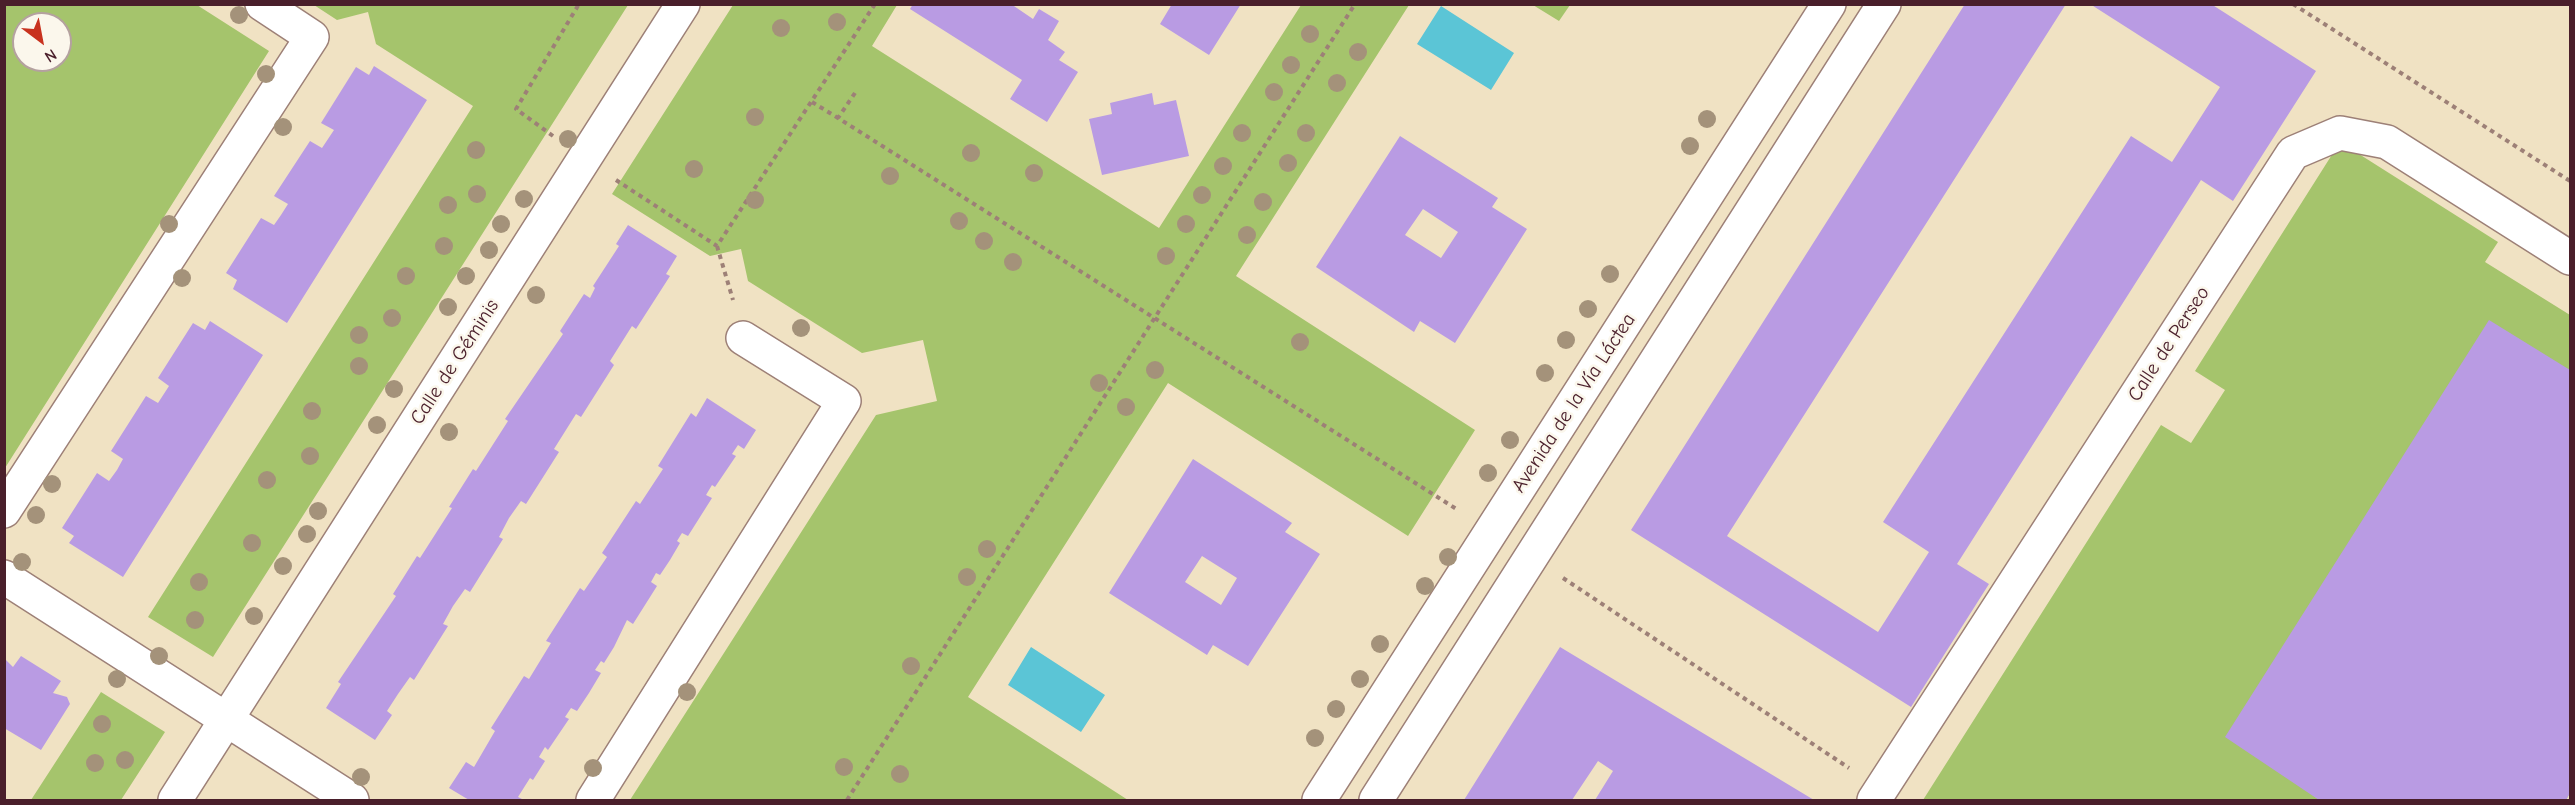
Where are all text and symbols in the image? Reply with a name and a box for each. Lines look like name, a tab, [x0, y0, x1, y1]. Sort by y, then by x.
north arrow	[12, 12, 72, 72]
text: N	[41, 45, 60, 66]
street label: Calle de Perseo	[2123, 282, 2215, 406]
street label: Calle de Géminis	[406, 295, 504, 429]
street label: Avenida de la Vía Láctea	[1507, 309, 1641, 497]

